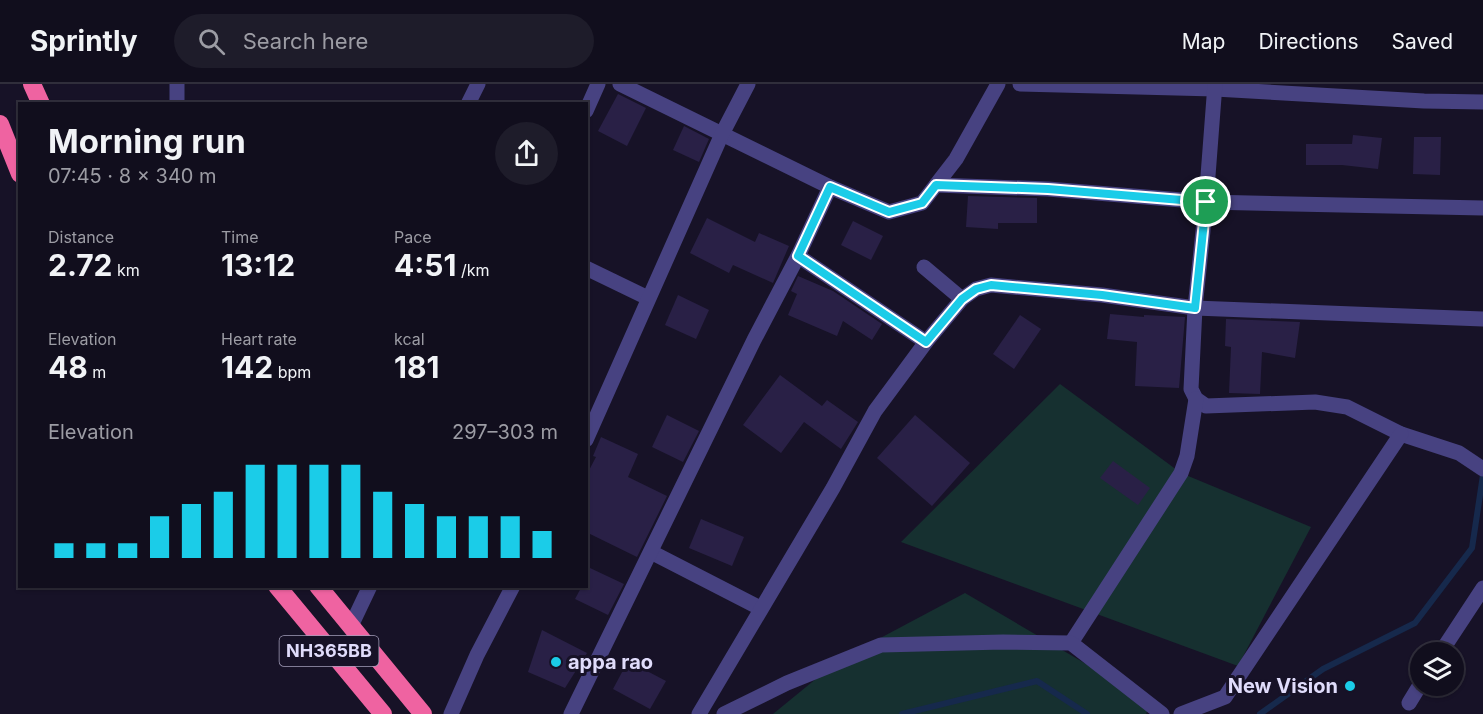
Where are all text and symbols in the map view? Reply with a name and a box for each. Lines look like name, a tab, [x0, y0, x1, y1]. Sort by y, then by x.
search box	[174, 14, 594, 68]
text: Sprintly	[30, 24, 138, 58]
icon: search	[195, 25, 228, 58]
text: Search here	[243, 28, 368, 54]
text: Map	[1182, 29, 1225, 54]
text: Directions	[1258, 29, 1359, 54]
text: Saved	[1392, 29, 1453, 54]
text: Morning run	[48, 121, 246, 161]
button: share	[495, 122, 558, 185]
text: 07:45 · 8 × 340 m	[48, 164, 217, 188]
pin	[1180, 176, 1231, 227]
icon: arrive	[1189, 185, 1222, 218]
text: Distance	[48, 227, 114, 247]
text: Time	[221, 227, 259, 247]
text: Pace	[394, 227, 432, 247]
text: 2.72	[48, 247, 113, 283]
text: 13:12	[221, 247, 295, 283]
text: 4:51	[394, 247, 456, 283]
text: km	[113, 260, 140, 280]
text: /km	[456, 260, 489, 280]
text: Elevation	[48, 329, 117, 349]
text: Heart rate	[221, 329, 297, 349]
text: kcal	[394, 329, 425, 349]
text: 48	[48, 349, 88, 385]
text: 142	[221, 349, 273, 385]
text: 181	[394, 349, 439, 385]
text: m	[88, 362, 106, 382]
text: bpm	[273, 362, 311, 382]
text: Elevation	[48, 420, 134, 444]
text: 297–303 m	[452, 420, 558, 444]
road number: NH365BB	[280, 636, 378, 666]
map controls	[1410, 642, 1464, 696]
button: layers	[1410, 642, 1464, 696]
place label: appa rao	[568, 650, 653, 674]
marker: appa rao	[549, 655, 563, 669]
place label: New Vision	[1228, 674, 1338, 698]
marker: New Vision	[1343, 679, 1357, 693]

